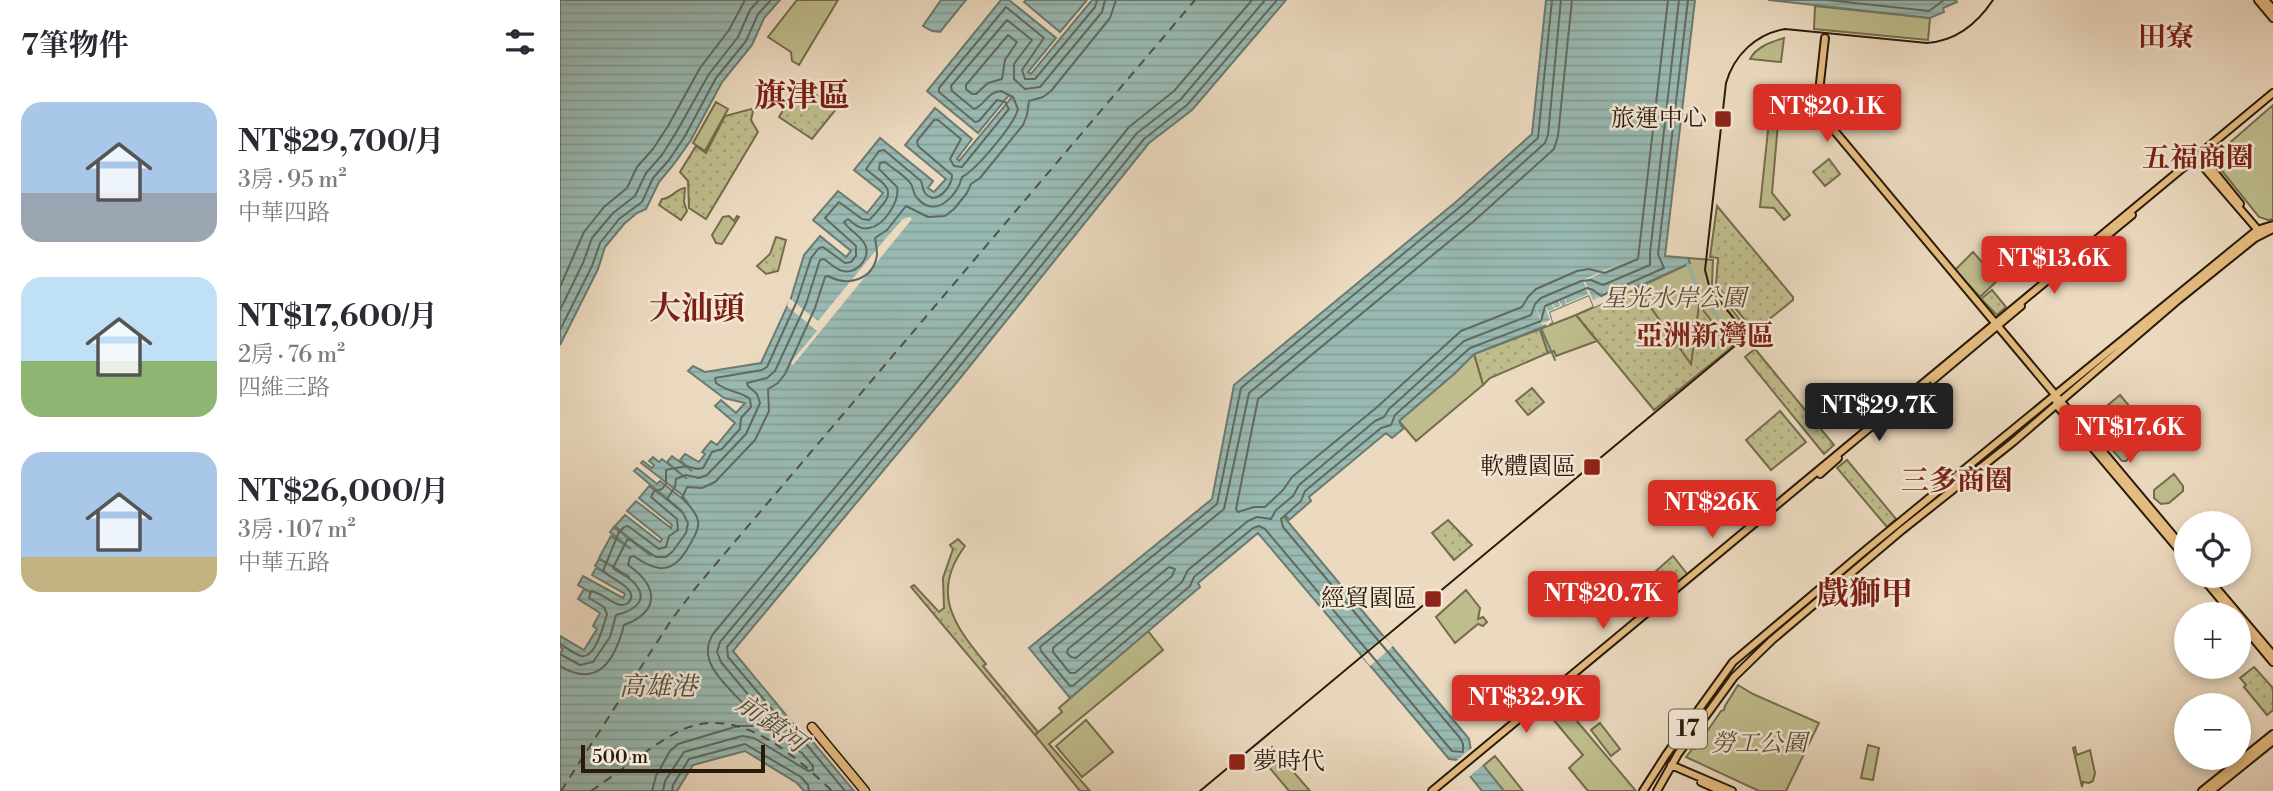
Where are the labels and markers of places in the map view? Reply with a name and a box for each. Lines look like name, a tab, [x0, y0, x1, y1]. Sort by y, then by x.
pin: NT$20.1K	[1755, 85, 1899, 144]
place label: 旅運中心	[1611, 104, 1707, 134]
marker: 旅運中心	[1713, 109, 1733, 129]
pin: NT$13.6K	[1982, 236, 2126, 296]
pin: NT$29.7K	[1807, 384, 1951, 443]
pin: NT$17.6K	[2058, 406, 2202, 465]
place label: 軟體園區	[1480, 452, 1576, 482]
marker: 軟體園區	[1582, 457, 1602, 477]
pin: NT$26K	[1655, 480, 1769, 540]
pin: NT$20.7K	[1531, 572, 1675, 631]
place label: 經貿園區	[1321, 584, 1417, 614]
marker: 經貿園區	[1423, 589, 1443, 609]
pin: NT$32.9K	[1454, 676, 1598, 735]
place label: 夢時代	[1253, 747, 1325, 777]
marker: 夢時代	[1227, 752, 1247, 772]

